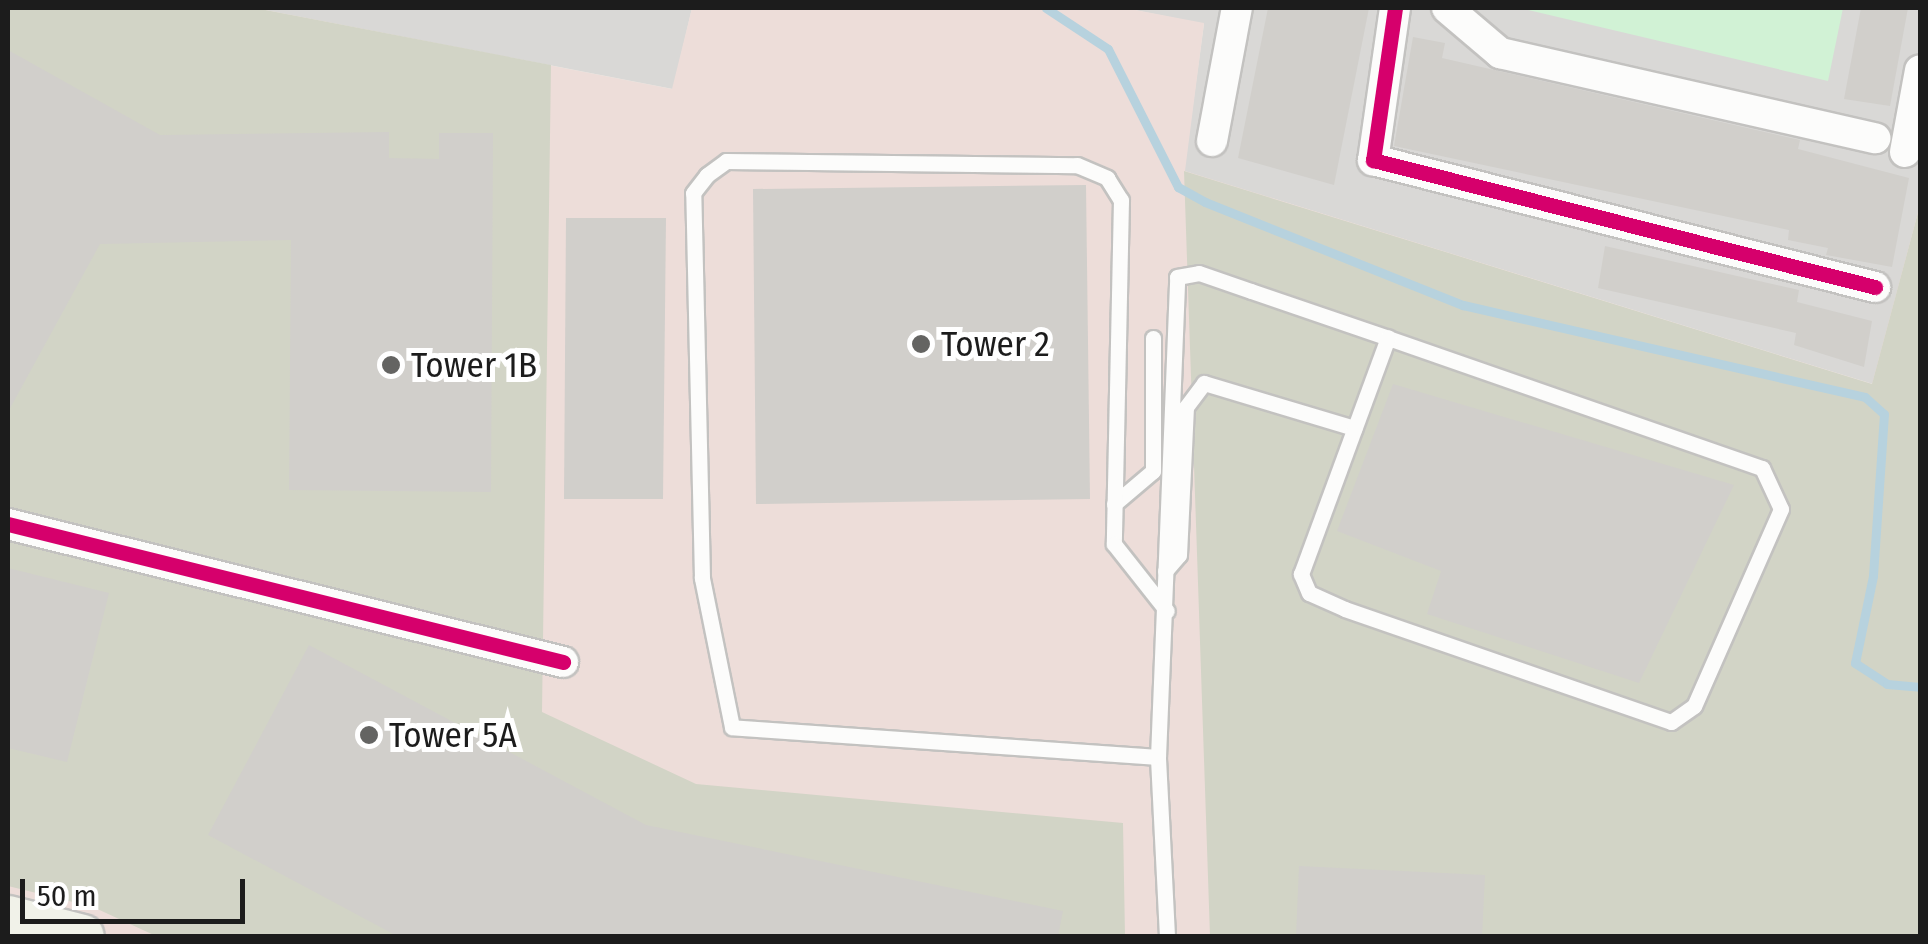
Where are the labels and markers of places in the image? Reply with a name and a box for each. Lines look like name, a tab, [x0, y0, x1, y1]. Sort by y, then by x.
place label: Tower 2	[941, 323, 1050, 365]
marker: Tower 2	[910, 333, 932, 355]
place label: Tower 1B	[411, 344, 537, 386]
marker: Tower 1B	[380, 354, 402, 376]
place label: Tower 5A	[389, 714, 517, 756]
marker: Tower 5A	[358, 724, 380, 746]

